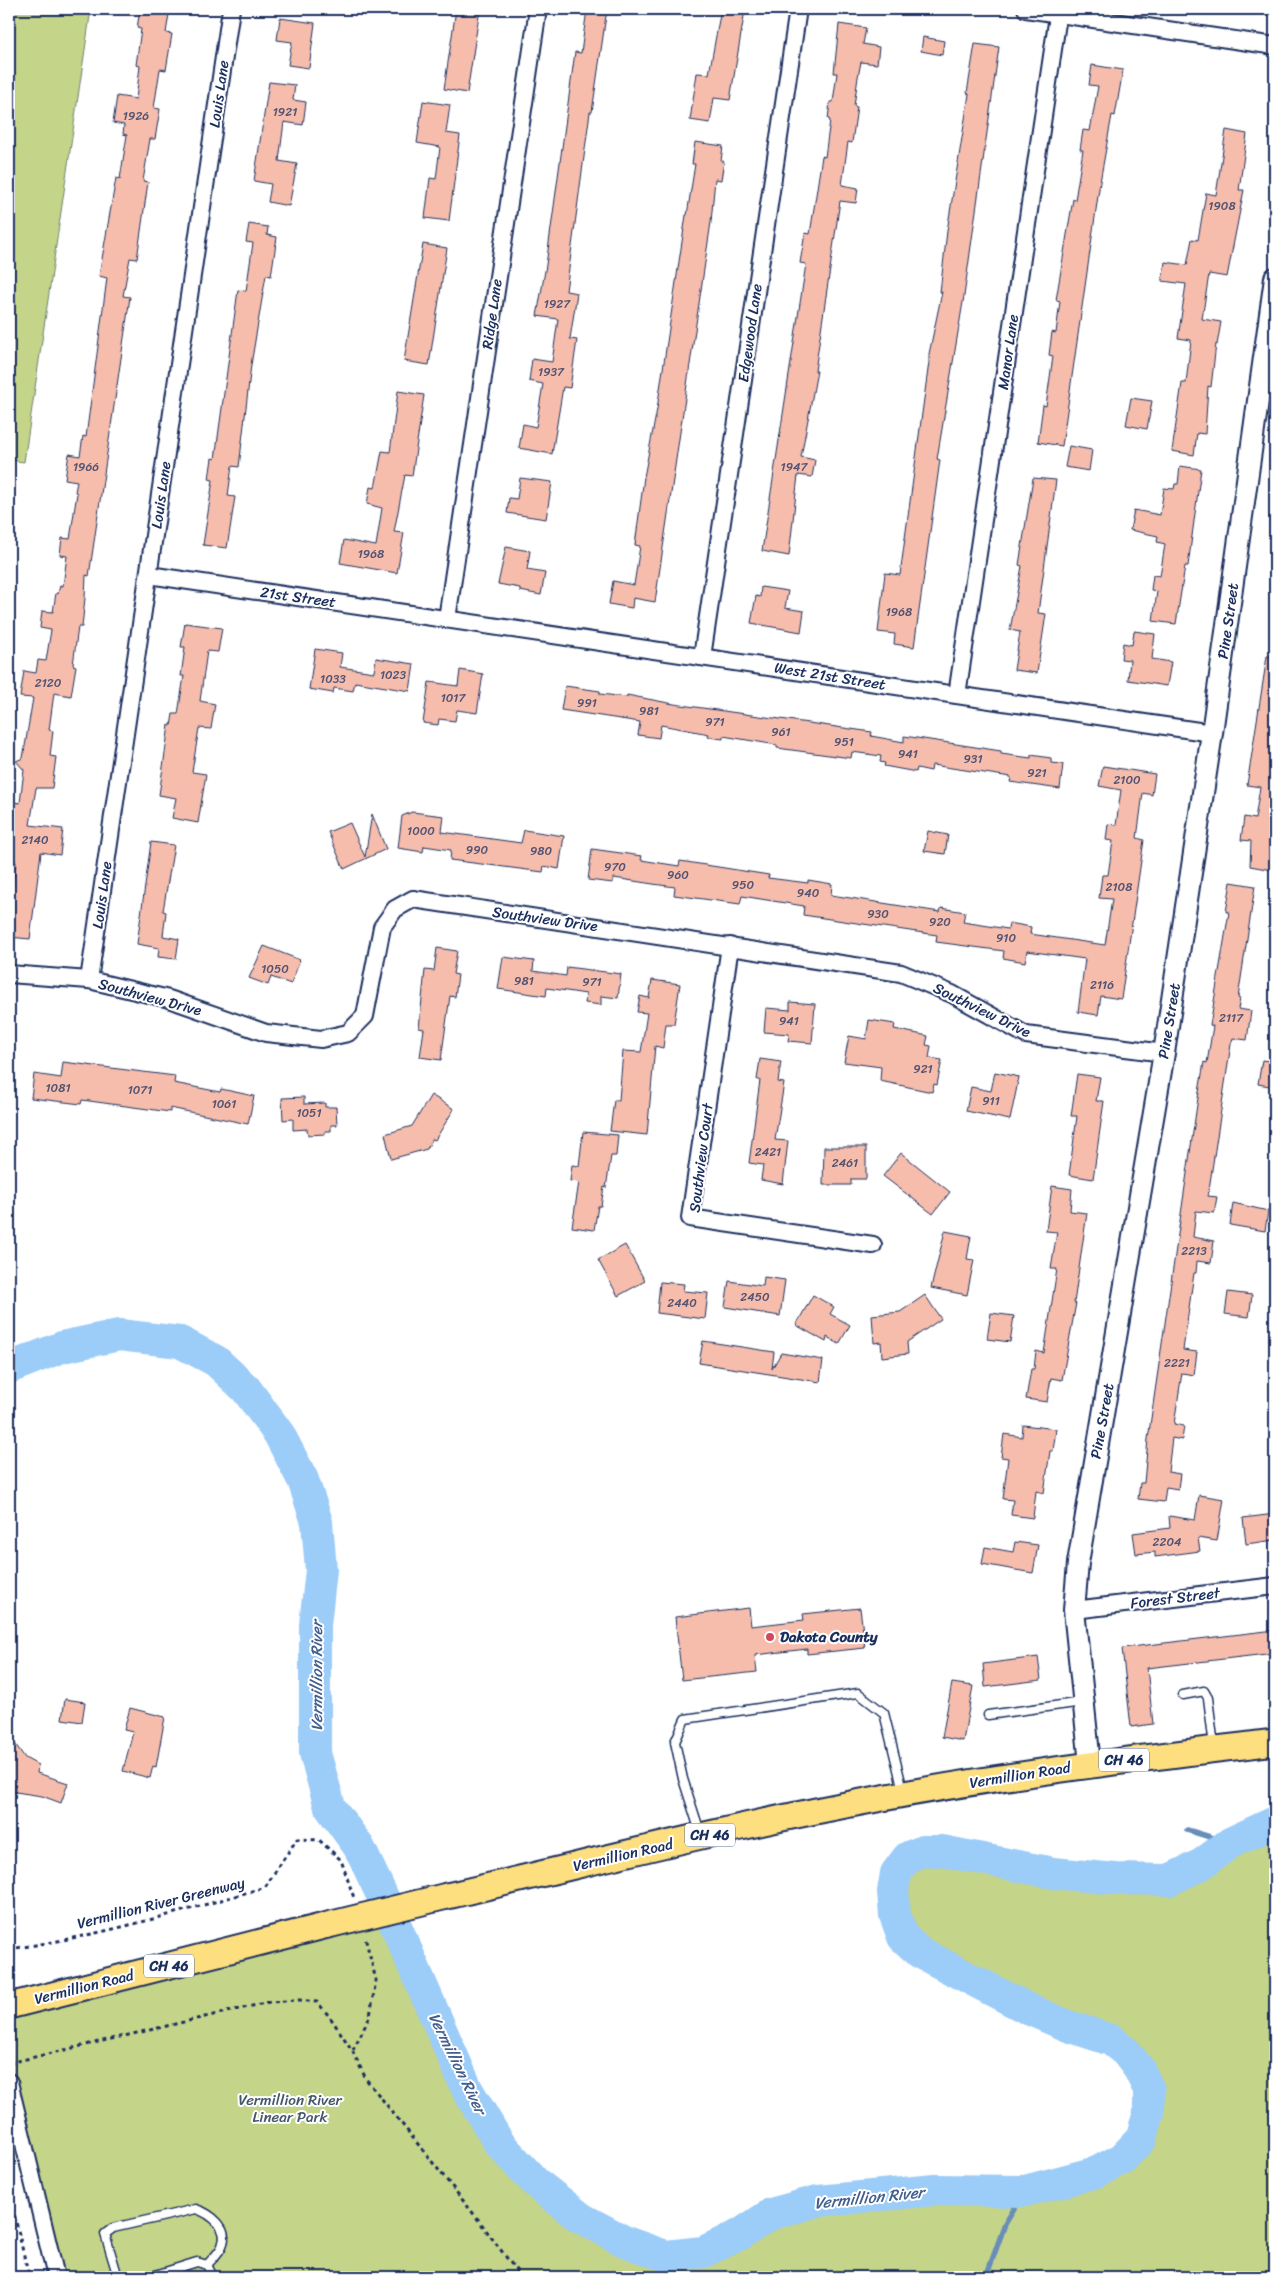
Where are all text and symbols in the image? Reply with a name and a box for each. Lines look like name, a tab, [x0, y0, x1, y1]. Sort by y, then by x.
street label: Louis Lane	[201, 58, 237, 129]
house number: 1921	[273, 101, 297, 123]
house number: 1926	[123, 105, 149, 127]
house number: 1908	[1208, 195, 1236, 217]
street label: Ridge Lane	[474, 277, 510, 351]
street label: Edgewood Lane	[730, 282, 770, 384]
house number: 1927	[544, 293, 571, 315]
street label: Manor Lane	[990, 312, 1026, 391]
house number: 1937	[538, 361, 565, 383]
house number: 1966	[73, 456, 99, 478]
house number: 1947	[781, 456, 809, 478]
street label: Louis Lane	[143, 459, 179, 530]
house number: 1968	[358, 543, 384, 565]
street label: 21st Street	[259, 579, 338, 615]
street label: Pine Street	[1210, 581, 1246, 661]
house number: 1968	[886, 601, 912, 623]
street label: West 21st Street	[772, 654, 888, 698]
house number: 1023	[380, 664, 407, 686]
house number: 1033	[320, 668, 346, 690]
house number: 2120	[35, 672, 62, 694]
house number: 1017	[441, 687, 467, 709]
house number: 991	[577, 692, 597, 714]
house number: 981	[639, 700, 659, 722]
house number: 971	[705, 711, 725, 733]
house number: 961	[771, 721, 791, 743]
house number: 951	[834, 731, 854, 753]
house number: 941	[898, 743, 918, 765]
house number: 931	[963, 748, 983, 770]
house number: 921	[1027, 762, 1047, 784]
house number: 2100	[1113, 769, 1141, 791]
house number: 1000	[407, 820, 435, 842]
house number: 2140	[21, 829, 49, 851]
house number: 990	[466, 839, 489, 861]
house number: 980	[530, 840, 553, 862]
house number: 970	[604, 856, 626, 878]
street label: Louis Lane	[84, 859, 120, 930]
house number: 960	[667, 864, 689, 886]
house number: 950	[732, 874, 755, 896]
house number: 2108	[1106, 876, 1132, 898]
house number: 940	[797, 882, 820, 904]
street label: Southview Drive	[491, 899, 599, 939]
house number: 930	[867, 903, 889, 925]
house number: 920	[929, 911, 951, 933]
house number: 910	[996, 927, 1016, 949]
house number: 1050	[261, 958, 289, 980]
house number: 981	[514, 970, 534, 992]
street label: Southview Drive	[95, 971, 205, 1023]
house number: 971	[582, 971, 602, 993]
house number: 2116	[1090, 974, 1114, 996]
street label: Southview Drive	[929, 975, 1035, 1045]
street label: Pine Street	[1150, 981, 1188, 1061]
house number: 2117	[1219, 1007, 1244, 1029]
house number: 941	[779, 1010, 799, 1032]
house number: 921	[913, 1058, 933, 1080]
house number: 1081	[45, 1077, 71, 1099]
house number: 1071	[128, 1079, 152, 1101]
house number: 911	[982, 1090, 1000, 1112]
house number: 1061	[212, 1093, 236, 1115]
street label: Southview Court	[681, 1101, 721, 1214]
house number: 1051	[296, 1102, 322, 1124]
house number: 2421	[755, 1141, 781, 1163]
house number: 2461	[832, 1152, 858, 1174]
house number: 2213	[1181, 1240, 1207, 1262]
house number: 2450	[740, 1286, 770, 1308]
house number: 2440	[667, 1292, 697, 1314]
house number: 2221	[1164, 1352, 1190, 1374]
street label: Pine Street	[1083, 1381, 1122, 1461]
house number: 2204	[1153, 1531, 1182, 1553]
street label: Forest Street	[1129, 1579, 1222, 1616]
water label: Vermillion River	[302, 1618, 331, 1731]
place label: Dakota County	[780, 1624, 879, 1650]
marker: Dakota County	[764, 1631, 776, 1643]
road number: CH 46	[1099, 1748, 1149, 1772]
street label: Vermillion Road	[968, 1754, 1073, 1796]
road number: CH 46	[685, 1824, 735, 1846]
street label: Vermillion Road	[571, 1831, 677, 1879]
street label: Vermillion River Greenway	[75, 1870, 248, 1936]
road number: CH 46	[144, 1954, 194, 1978]
street label: Vermillion Road	[32, 1962, 138, 2012]
water label: Vermillion River	[420, 2007, 496, 2122]
park label: Vermillion River Linear Park	[238, 2087, 342, 2130]
water label: Vermillion River	[813, 2177, 929, 2218]

